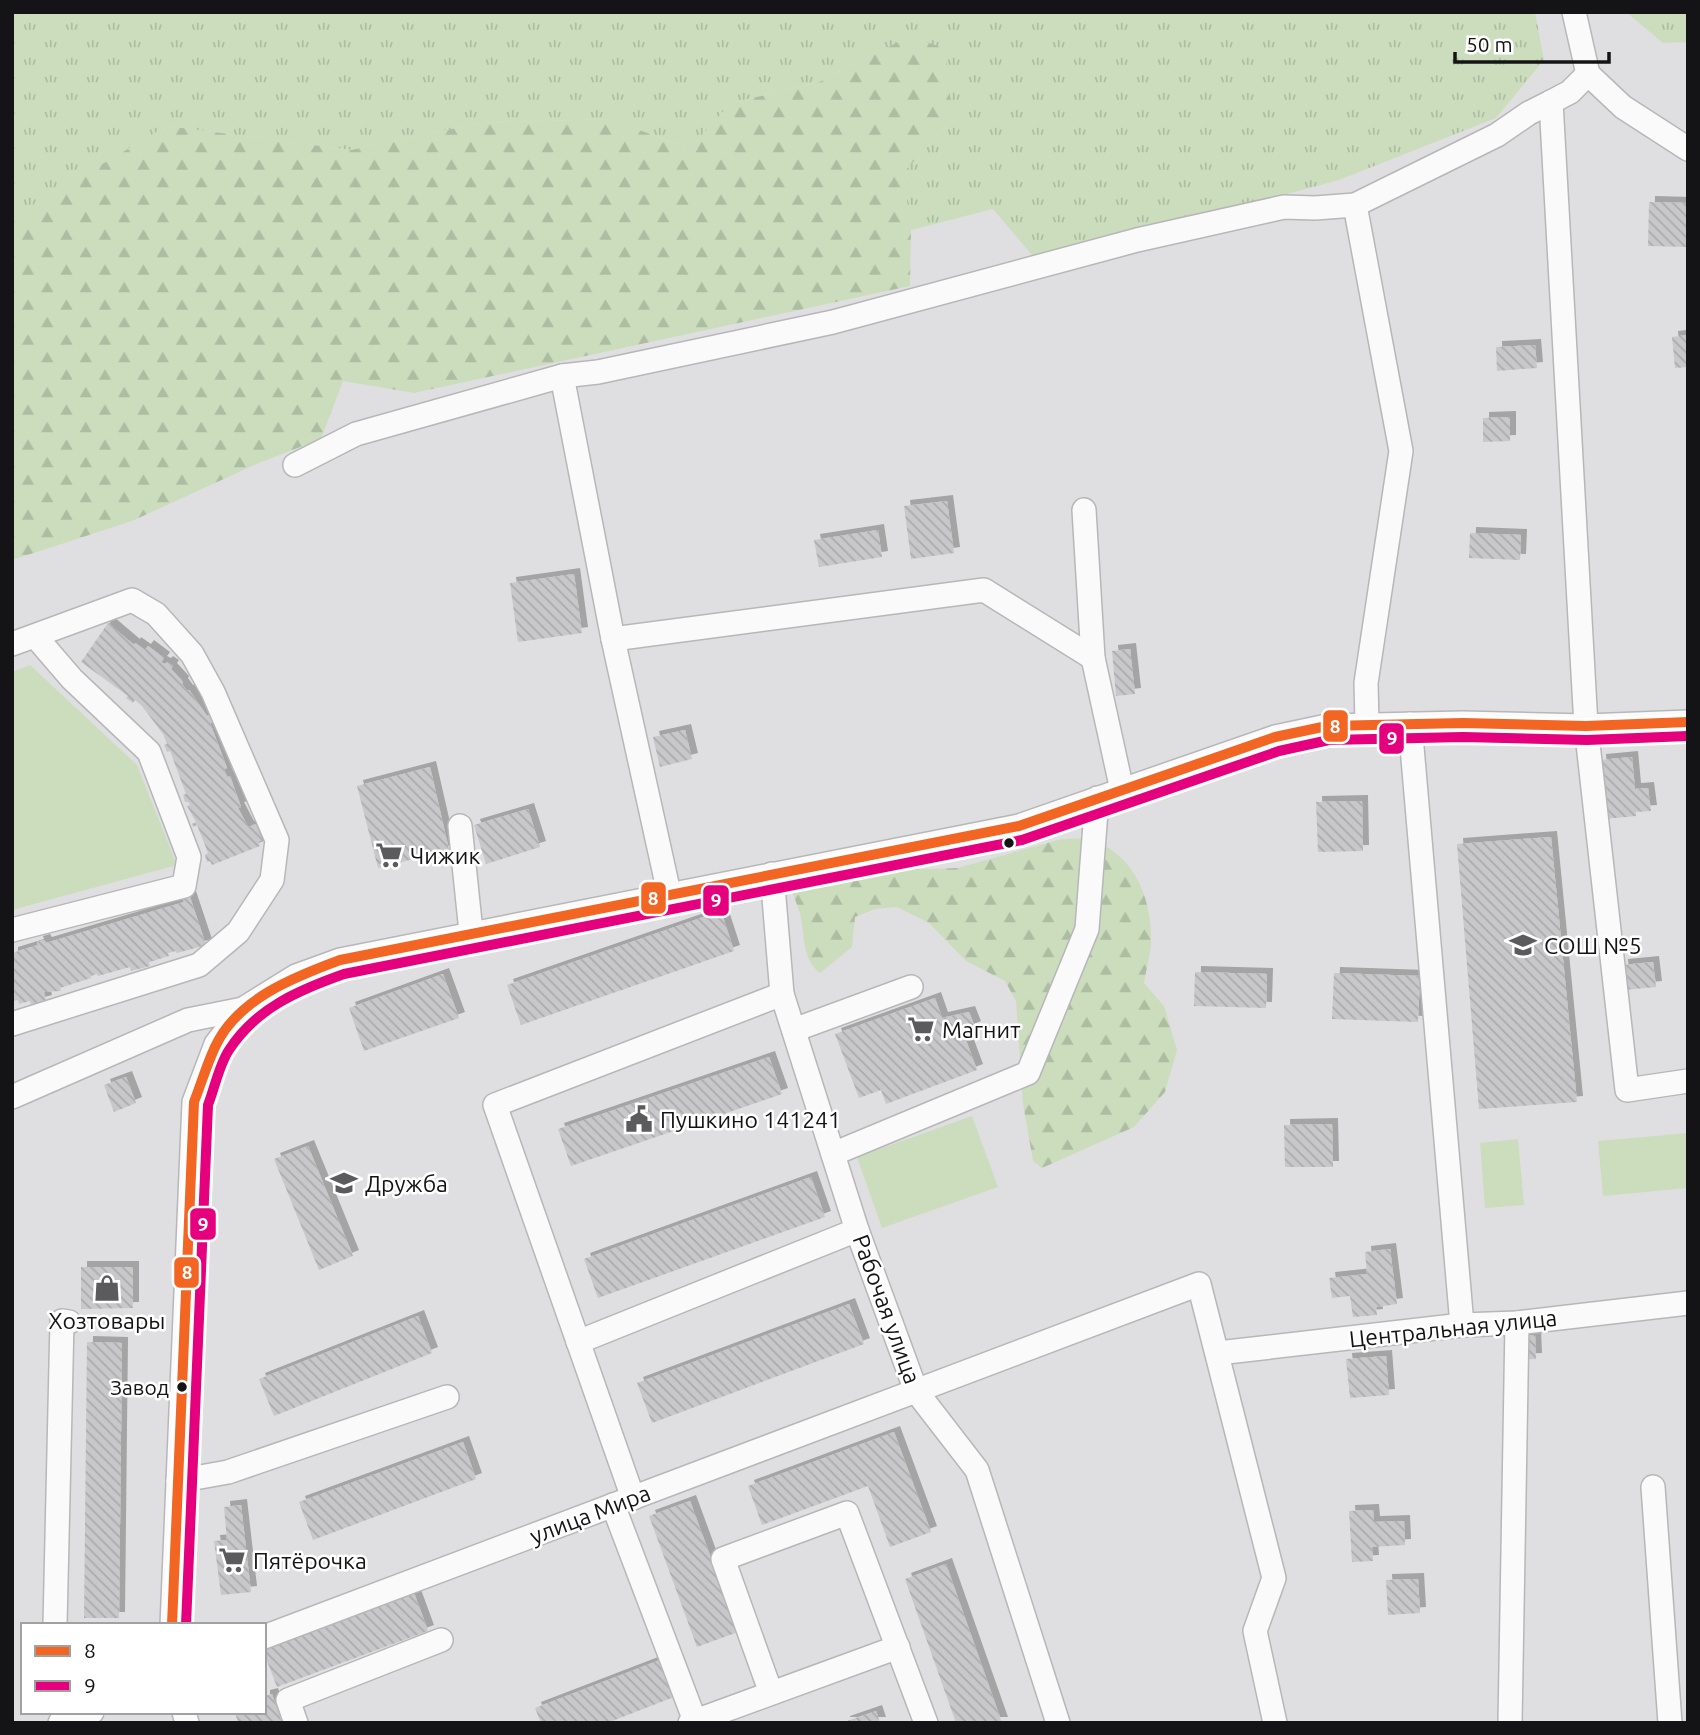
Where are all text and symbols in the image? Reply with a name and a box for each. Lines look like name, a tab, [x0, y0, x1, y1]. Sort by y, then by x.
scale bar	[1455, 21, 1609, 65]
text: 50 m	[1466, 32, 1513, 56]
line badge: 8	[1322, 709, 1349, 743]
text: 8	[1330, 715, 1340, 737]
line badge: 9	[1378, 722, 1405, 755]
text: 9	[1387, 727, 1397, 749]
unlabelled marker	[1002, 836, 1016, 850]
supermarket icon: Чижик	[374, 840, 404, 870]
place label: Чижик	[410, 843, 480, 868]
line badge: 8	[640, 881, 667, 915]
line badge: 9	[702, 884, 730, 917]
text: 8	[648, 887, 658, 909]
text: 9	[711, 889, 721, 911]
school or university icon: СОШ №5	[1508, 930, 1538, 960]
place label: СОШ №5	[1544, 933, 1642, 958]
supermarket icon: Магнит	[906, 1014, 936, 1044]
place label: Магнит	[942, 1017, 1020, 1042]
public building icon: Пушкино 141241	[624, 1104, 654, 1134]
place label: Пушкино 141241	[660, 1107, 841, 1132]
school or university icon: Дружба	[329, 1168, 359, 1198]
place label: Дружба	[365, 1171, 448, 1196]
line badge: 9	[189, 1207, 217, 1241]
text: 9	[198, 1213, 208, 1235]
street label: Рабочая улица	[848, 1231, 926, 1387]
line badge: 8	[173, 1256, 200, 1289]
text: 8	[182, 1261, 192, 1283]
shop icon: Хозтовары	[92, 1273, 122, 1303]
street label: Центральная улица	[1348, 1305, 1558, 1351]
place label: Хозтовары	[49, 1308, 165, 1333]
place label: Завод	[110, 1375, 169, 1399]
marker: Завод	[175, 1380, 189, 1394]
street label: улица Мира	[526, 1480, 654, 1548]
supermarket icon: Пятёрочка	[217, 1545, 247, 1575]
place label: Пятёрочка	[253, 1548, 367, 1573]
legend	[21, 1623, 266, 1714]
text: 8	[84, 1638, 96, 1662]
text: 9	[84, 1673, 96, 1697]

